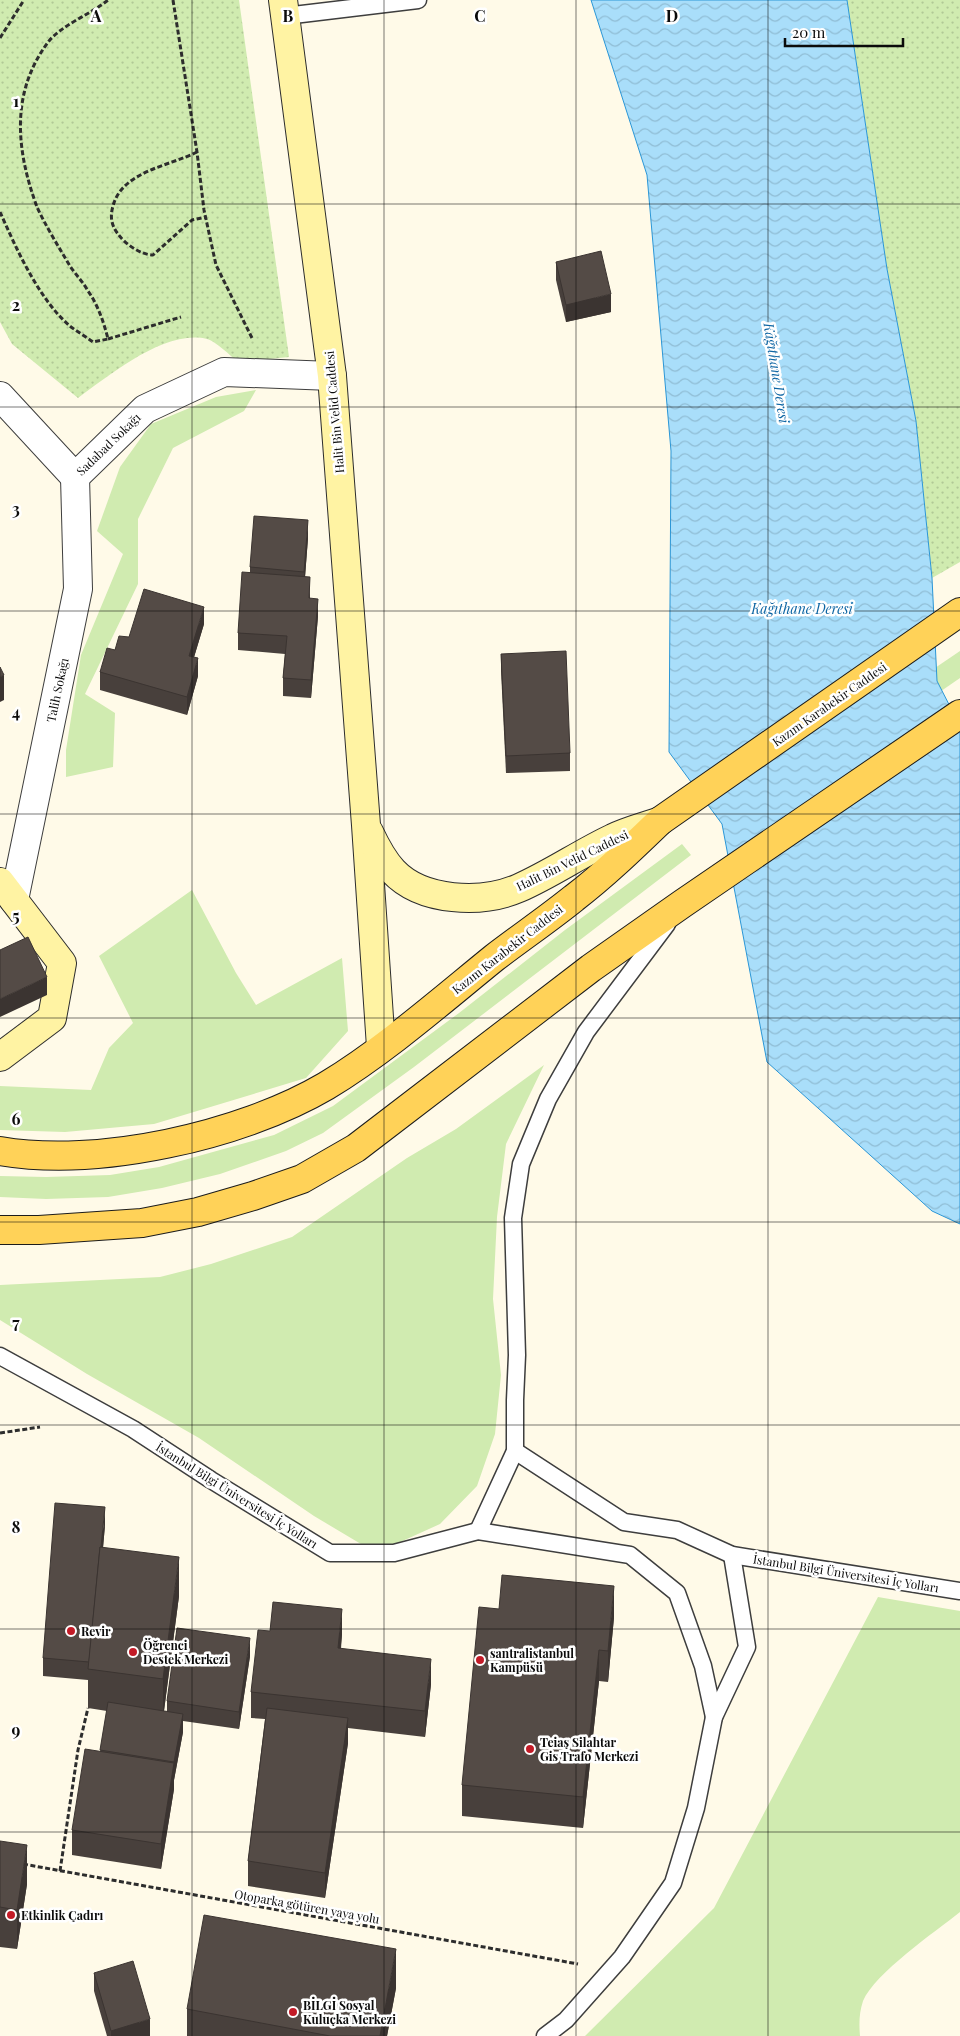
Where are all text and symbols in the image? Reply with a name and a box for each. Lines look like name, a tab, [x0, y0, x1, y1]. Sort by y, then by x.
text: A	[90, 5, 102, 26]
text: B	[283, 5, 294, 26]
text: C	[474, 5, 486, 26]
text: D	[666, 5, 678, 26]
scale bar	[785, 15, 902, 47]
text: 20 m	[792, 22, 826, 42]
text: 1	[13, 90, 19, 111]
text: 2	[12, 294, 20, 315]
water label: Kâğıthane Deresi	[760, 320, 794, 425]
street label: Halit Bin Velid Caddesi	[321, 350, 347, 474]
street label: Sadabad Sokağı	[72, 409, 144, 479]
text: 3	[12, 498, 20, 519]
water label: Kağıthane Deresi	[750, 599, 854, 618]
street label: Talih Sokağı	[42, 656, 72, 724]
street label: Kazım Karabekir Caddesi	[769, 658, 890, 750]
text: 4	[12, 701, 20, 722]
street label: Halit Bin Velid Caddesi	[513, 826, 631, 894]
street label: Kazım Karabekir Caddesi	[448, 901, 566, 997]
text: 5	[12, 905, 20, 926]
text: 6	[12, 1108, 21, 1129]
text: 7	[12, 1312, 20, 1333]
street label: İstanbul Bilgi Üniversitesi İç Yolları	[153, 1438, 321, 1552]
text: 8	[12, 1516, 21, 1537]
street label: İstanbul Bilgi Üniversitesi İç Yolları	[752, 1550, 940, 1596]
place label: Revir	[81, 1623, 111, 1639]
marker: Revir	[65, 1625, 77, 1637]
place label: Öğrenci Destek Merkezi	[143, 1637, 229, 1667]
place label: santralistanbul Kampüsü	[490, 1645, 574, 1675]
marker: Öğrenci Destek Merkezi	[127, 1646, 139, 1658]
marker: santralistanbul Kampüsü	[474, 1654, 486, 1666]
text: 9	[12, 1719, 21, 1740]
place label: Teiaş Silahtar Gis Trafo Merkezi	[540, 1734, 639, 1764]
marker: Teiaş Silahtar Gis Trafo Merkezi	[524, 1743, 536, 1755]
street label: Otoparka götüren yaya yolu	[233, 1885, 381, 1927]
place label: Etkinlik Çadırı	[21, 1907, 104, 1923]
marker: Etkinlik Çadırı	[5, 1909, 17, 1921]
place label: BİLGİ Sosyal Kuluçka Merkezi	[303, 1997, 396, 2027]
marker: BİLGİ Sosyal Kuluçka Merkezi	[287, 2006, 299, 2018]

